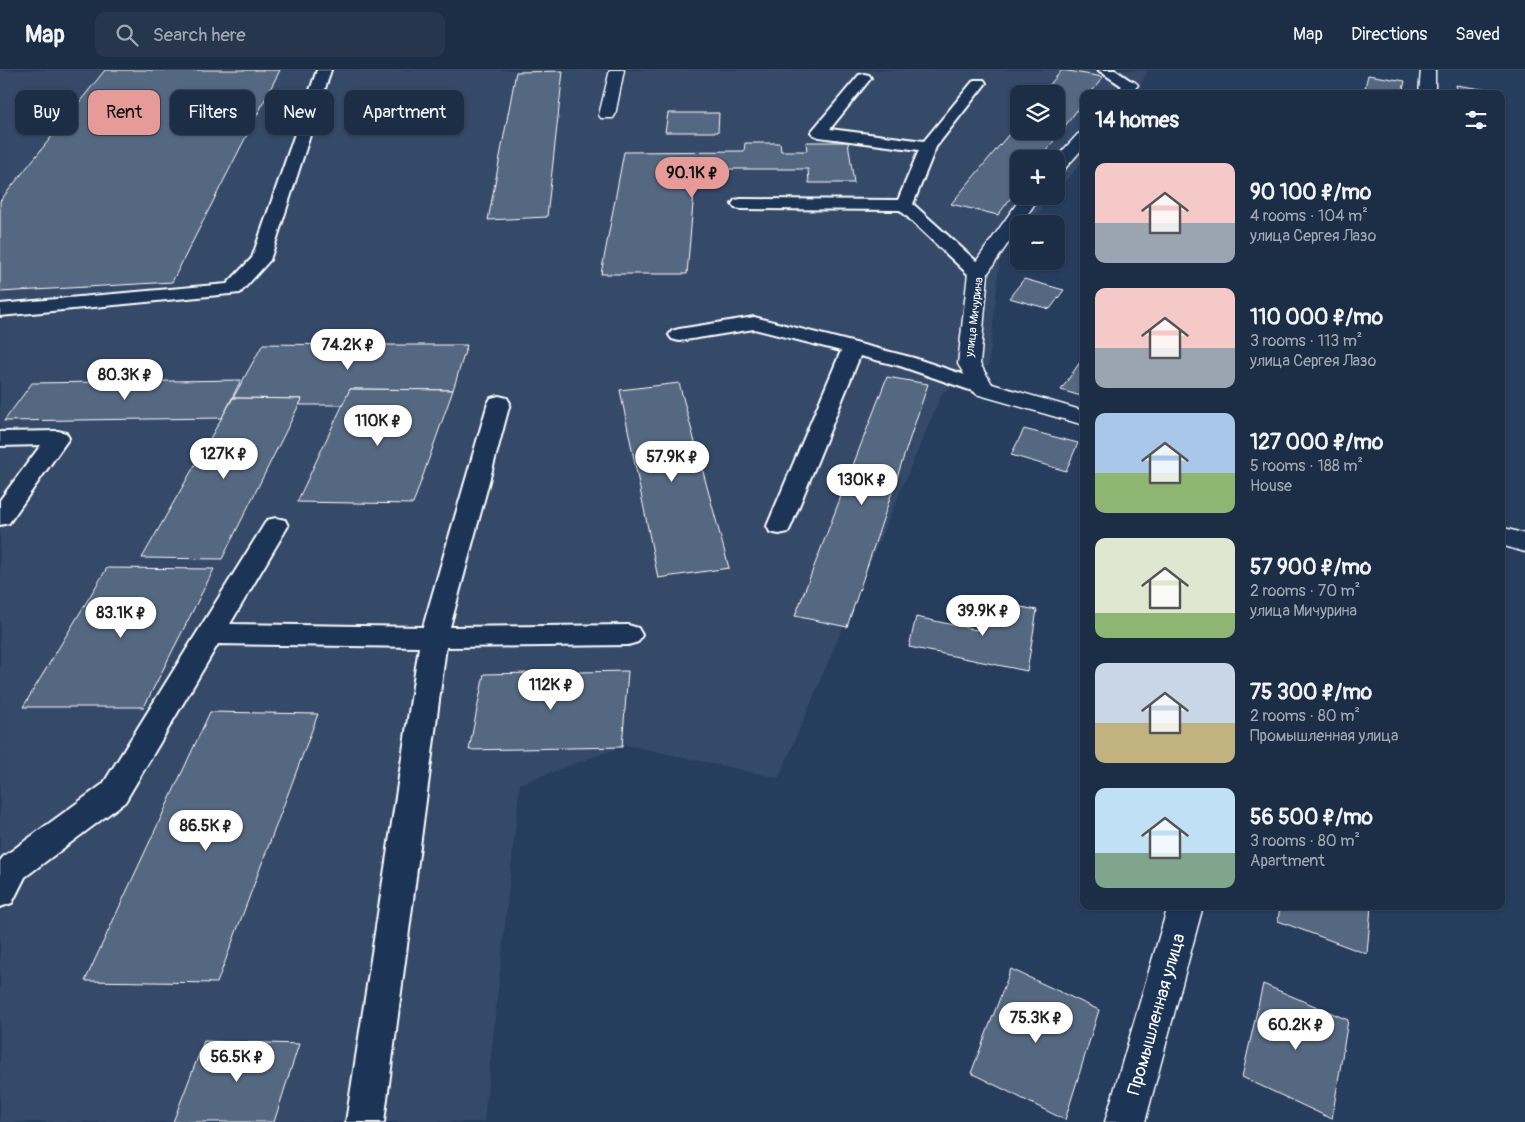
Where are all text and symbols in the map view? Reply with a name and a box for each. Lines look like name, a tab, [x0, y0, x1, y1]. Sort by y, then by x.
search box	[95, 12, 445, 57]
text: Map	[25, 20, 65, 49]
icon: search	[113, 21, 141, 49]
text: Search here	[153, 23, 246, 47]
text: Map	[1293, 23, 1323, 46]
text: Directions	[1351, 23, 1427, 46]
text: Saved	[1455, 23, 1500, 46]
map controls	[1010, 85, 1065, 270]
button: layers	[1010, 85, 1065, 140]
chip: Buy	[15, 90, 78, 135]
chip: Rent	[88, 90, 160, 135]
chip: Filters	[170, 90, 255, 135]
chip: New	[265, 90, 334, 135]
chip: Apartment	[344, 90, 464, 135]
icon: filters	[1462, 106, 1490, 134]
text: 14 homes	[1095, 107, 1179, 134]
button: +	[1010, 150, 1065, 205]
pin: 90.1K ₽	[646, 156, 738, 199]
text: 90.1K ₽	[666, 163, 718, 183]
text: 90 100 ₽/mo	[1250, 179, 1371, 206]
icon: home	[1135, 183, 1195, 243]
text: 4 rooms · 104 m²	[1250, 206, 1368, 226]
button: −	[1010, 215, 1065, 270]
text: улица Сергея Лазо	[1250, 226, 1376, 246]
street label: улица Мичурина	[962, 276, 987, 359]
text: 110 000 ₽/mo	[1250, 304, 1383, 331]
icon: home	[1135, 308, 1195, 368]
pin: 74.2K ₽	[302, 328, 394, 371]
text: 3 rooms · 113 m²	[1250, 331, 1362, 351]
text: 74.2K ₽	[322, 335, 374, 355]
text: улица Сергея Лазо	[1250, 351, 1376, 371]
pin: 80.3K ₽	[79, 358, 171, 401]
text: 80.3K ₽	[98, 365, 152, 385]
pin: 110K ₽	[337, 404, 419, 447]
text: 110K ₽	[355, 411, 401, 431]
text: 127 000 ₽/mo	[1250, 429, 1383, 456]
icon: home	[1135, 433, 1195, 493]
pin: 127K ₽	[183, 438, 265, 480]
pin: 57.9K ₽	[626, 440, 718, 483]
text: 127K ₽	[201, 444, 247, 464]
text: 57.9K ₽	[646, 447, 698, 467]
text: 5 rooms · 188 m²	[1250, 456, 1363, 476]
pin: 130K ₽	[821, 464, 903, 506]
text: 130K ₽	[838, 470, 886, 490]
text: House	[1250, 476, 1292, 496]
text: 57 900 ₽/mo	[1250, 554, 1371, 581]
icon: home	[1135, 558, 1195, 618]
text: 2 rooms · 70 m²	[1250, 581, 1360, 601]
pin: 39.9K ₽	[937, 594, 1029, 637]
pin: 83.1K ₽	[75, 596, 167, 639]
text: 39.9K ₽	[957, 601, 1009, 621]
text: улица Мичурина	[1250, 601, 1357, 621]
text: 83.1K ₽	[96, 603, 146, 623]
pin: 112K ₽	[510, 668, 592, 711]
text: 112K ₽	[529, 675, 573, 695]
text: 75 300 ₽/mo	[1250, 679, 1372, 706]
icon: home	[1135, 683, 1195, 743]
text: 2 rooms · 80 m²	[1250, 706, 1360, 726]
text: Промышленная улица	[1250, 726, 1398, 746]
text: 56 500 ₽/mo	[1250, 804, 1373, 831]
icon: home	[1135, 808, 1195, 868]
pin: 86.5K ₽	[160, 810, 252, 852]
text: 86.5K ₽	[180, 816, 232, 836]
text: 3 rooms · 80 m²	[1250, 831, 1360, 851]
text: Apartment	[1250, 851, 1325, 871]
street label: Промышленная улица	[1122, 931, 1191, 1098]
pin: 75.3K ₽	[990, 1002, 1082, 1044]
text: 75.3K ₽	[1010, 1008, 1062, 1028]
pin: 60.2K ₽	[1250, 1008, 1342, 1051]
text: 60.2K ₽	[1268, 1015, 1324, 1035]
pin: 56.5K ₽	[191, 1040, 283, 1083]
text: 56.5K ₽	[211, 1047, 263, 1067]

